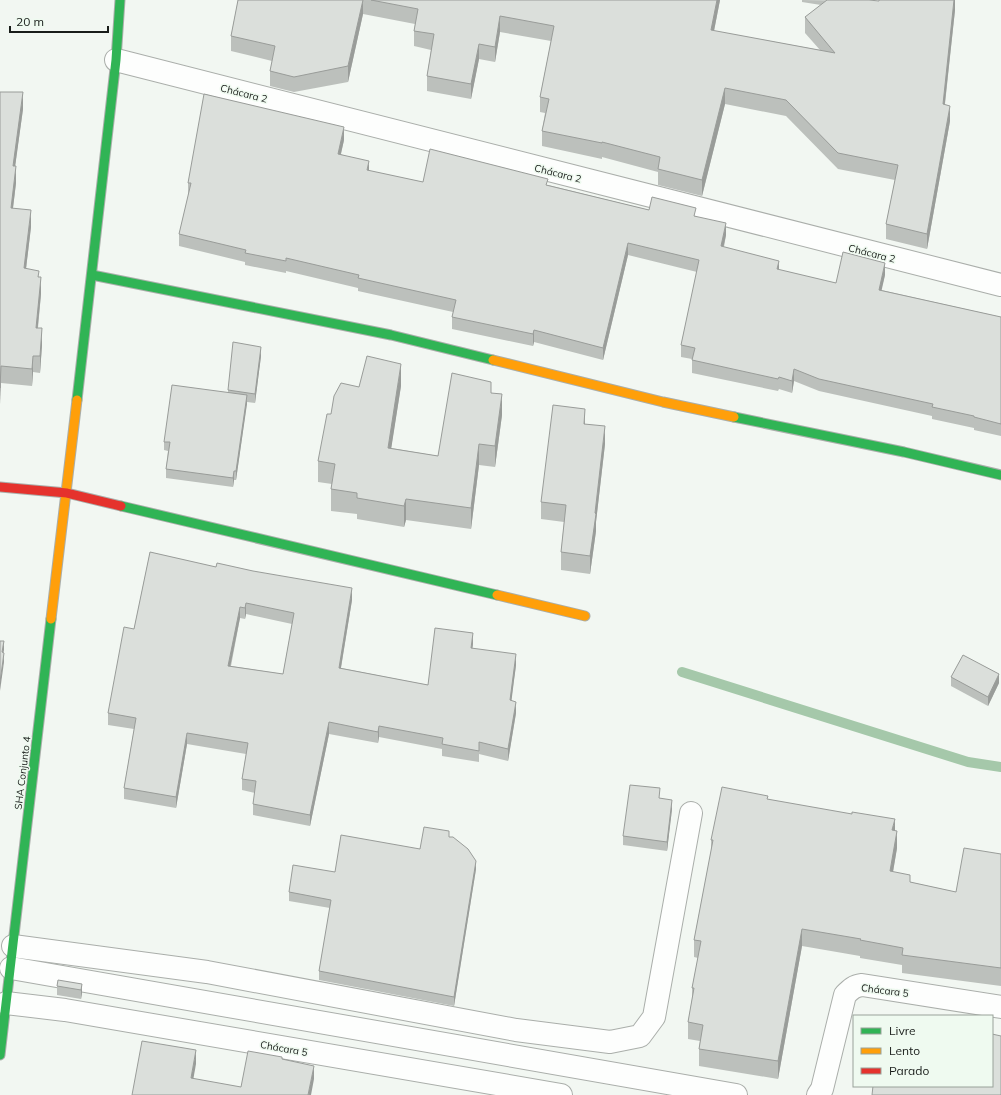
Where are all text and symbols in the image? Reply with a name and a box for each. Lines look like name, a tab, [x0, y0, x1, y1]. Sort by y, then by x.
scale bar	[10, 8, 108, 34]
text: 20 m	[16, 14, 44, 29]
street label: Chácara 2	[219, 81, 269, 106]
street label: Chácara 2	[533, 161, 583, 186]
street label: Chácara 2	[847, 241, 897, 266]
street label: SHA Conjunto 4	[12, 736, 33, 810]
street label: Chácara 5	[860, 981, 909, 1000]
legend	[853, 1015, 993, 1087]
text: Livre	[889, 1023, 916, 1038]
street label: Chácara 5	[259, 1038, 309, 1059]
text: Lento	[889, 1043, 920, 1058]
text: Parado	[889, 1063, 929, 1078]

